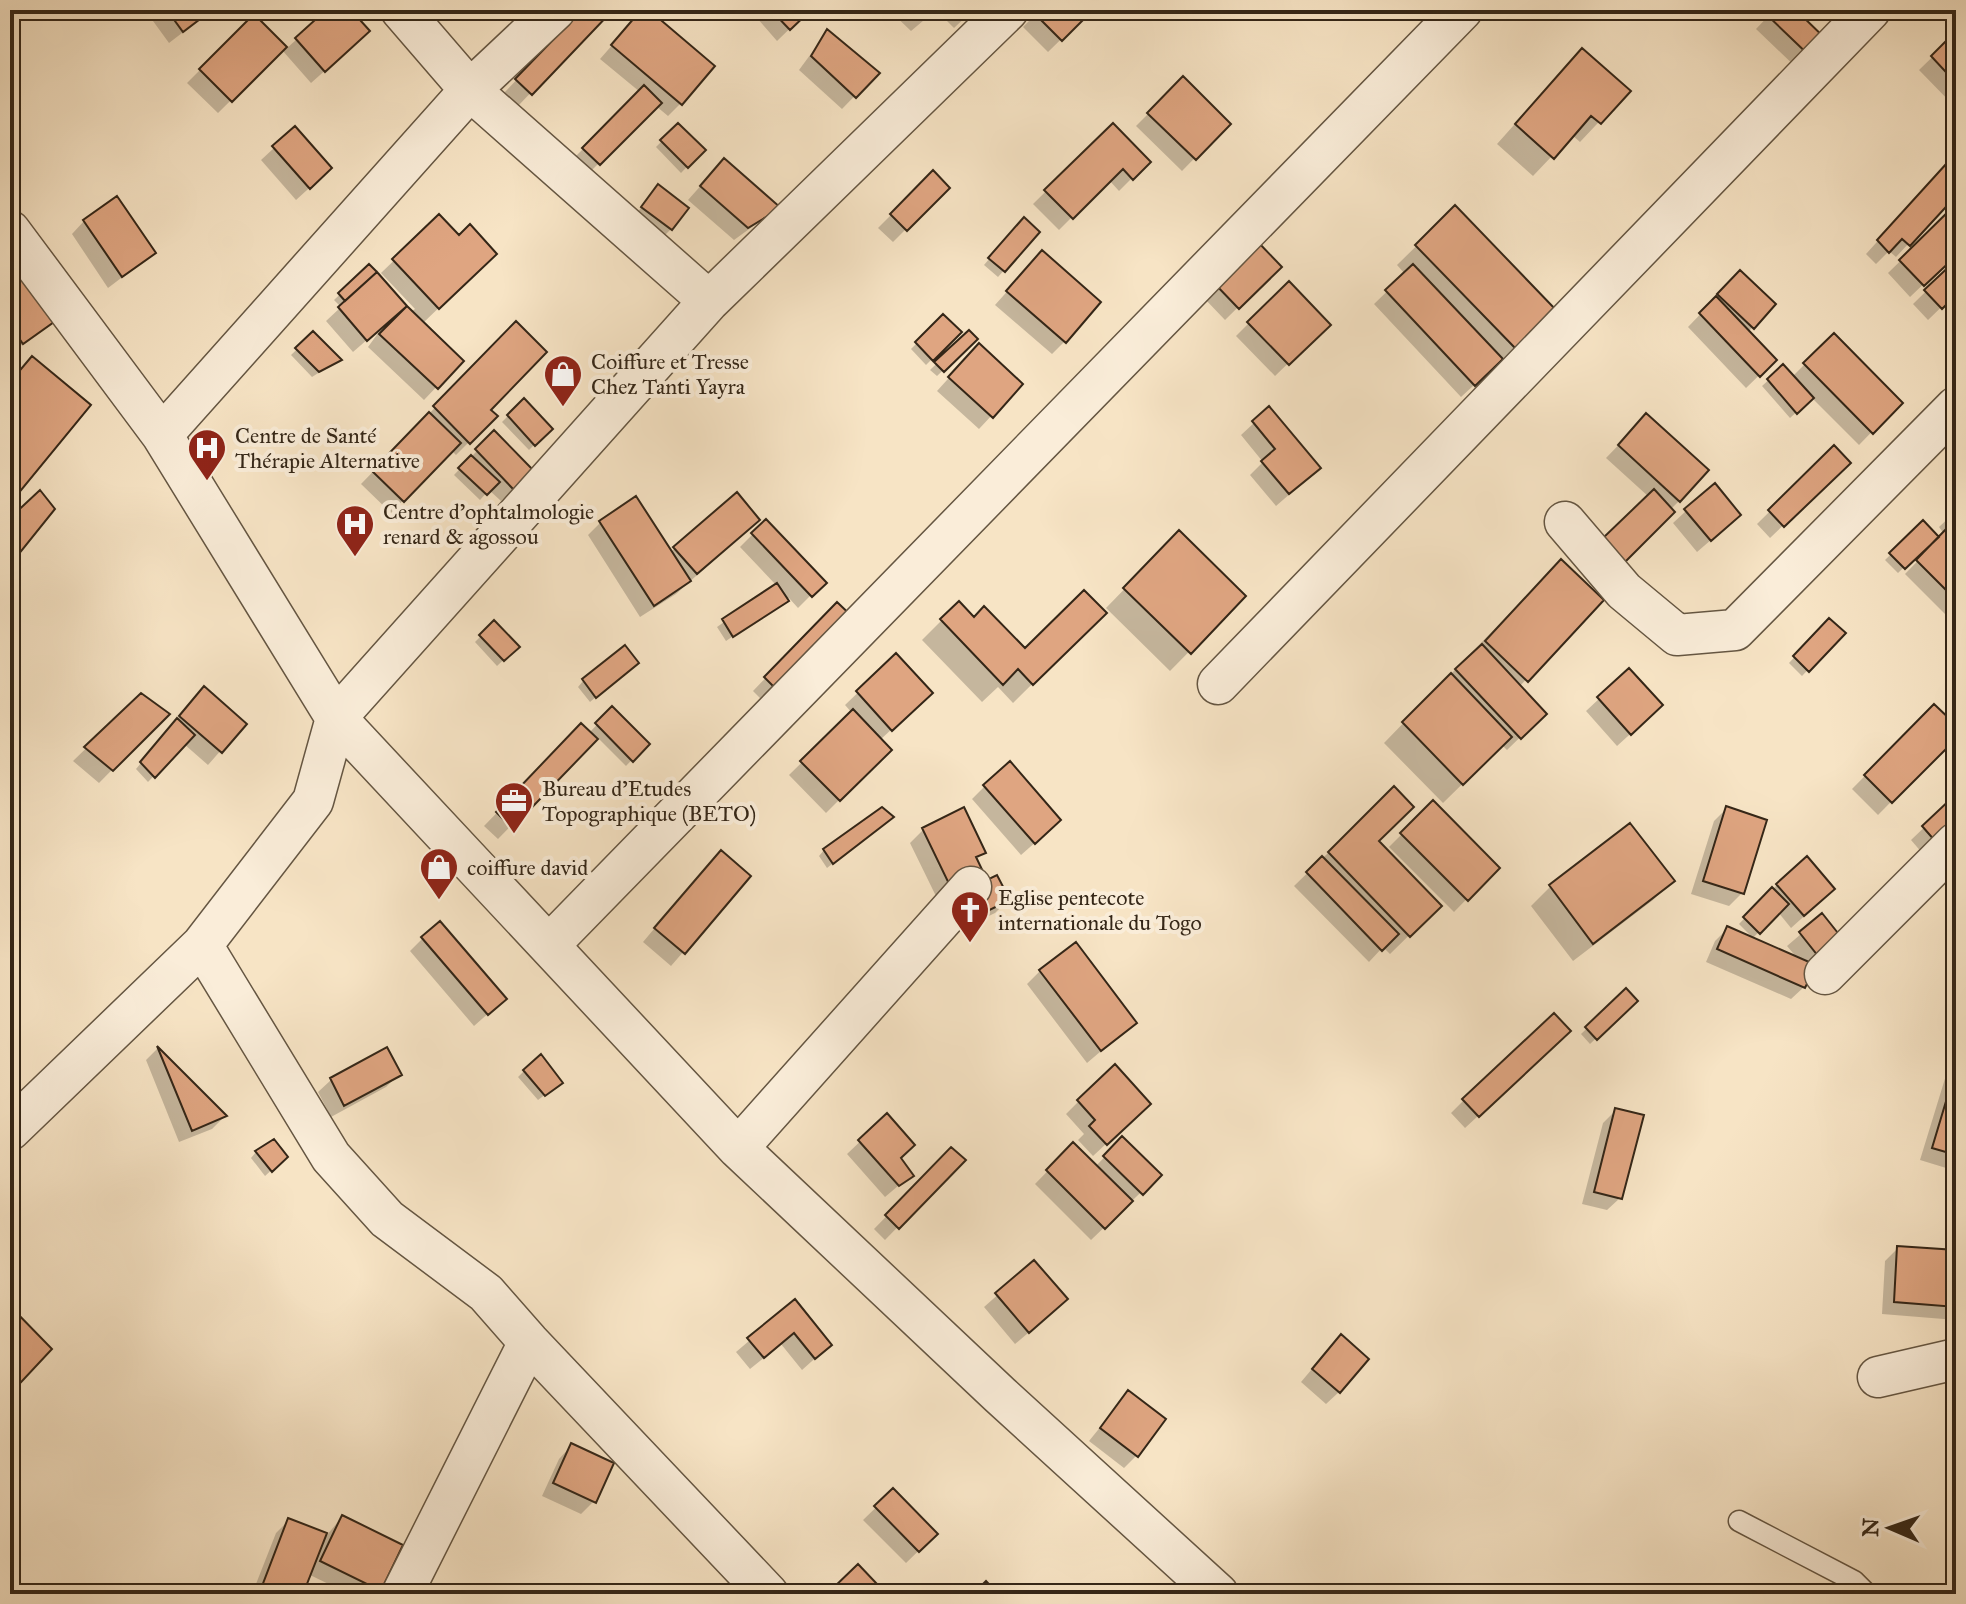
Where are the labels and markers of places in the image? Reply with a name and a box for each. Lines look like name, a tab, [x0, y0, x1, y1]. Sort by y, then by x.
place label: Coiffure et Tresse Chez Tanti Yayra	[591, 348, 749, 400]
shop icon: Coiffure et Tresse Chez Tanti Yayra	[542, 353, 584, 408]
place label: Centre de Santé Thérapie Alternative	[235, 422, 420, 474]
hospital icon: Centre de Santé Thérapie Alternative	[186, 427, 228, 482]
place label: Centre d'ophtalmologie renard & agossou	[383, 498, 594, 550]
hospital icon: Centre d'ophtalmologie renard & agossou	[334, 503, 376, 558]
place label: Bureau d'Etudes Topographique (BETO)	[542, 775, 756, 827]
office icon: Bureau d'Etudes Topographique (BETO)	[493, 780, 535, 835]
shop icon: coiffure david	[418, 846, 460, 901]
place label: coiffure david	[467, 854, 588, 881]
place label: Eglise pentecote internationale du Togo	[998, 884, 1202, 936]
church icon: Eglise pentecote internationale du Togo	[949, 889, 991, 944]

